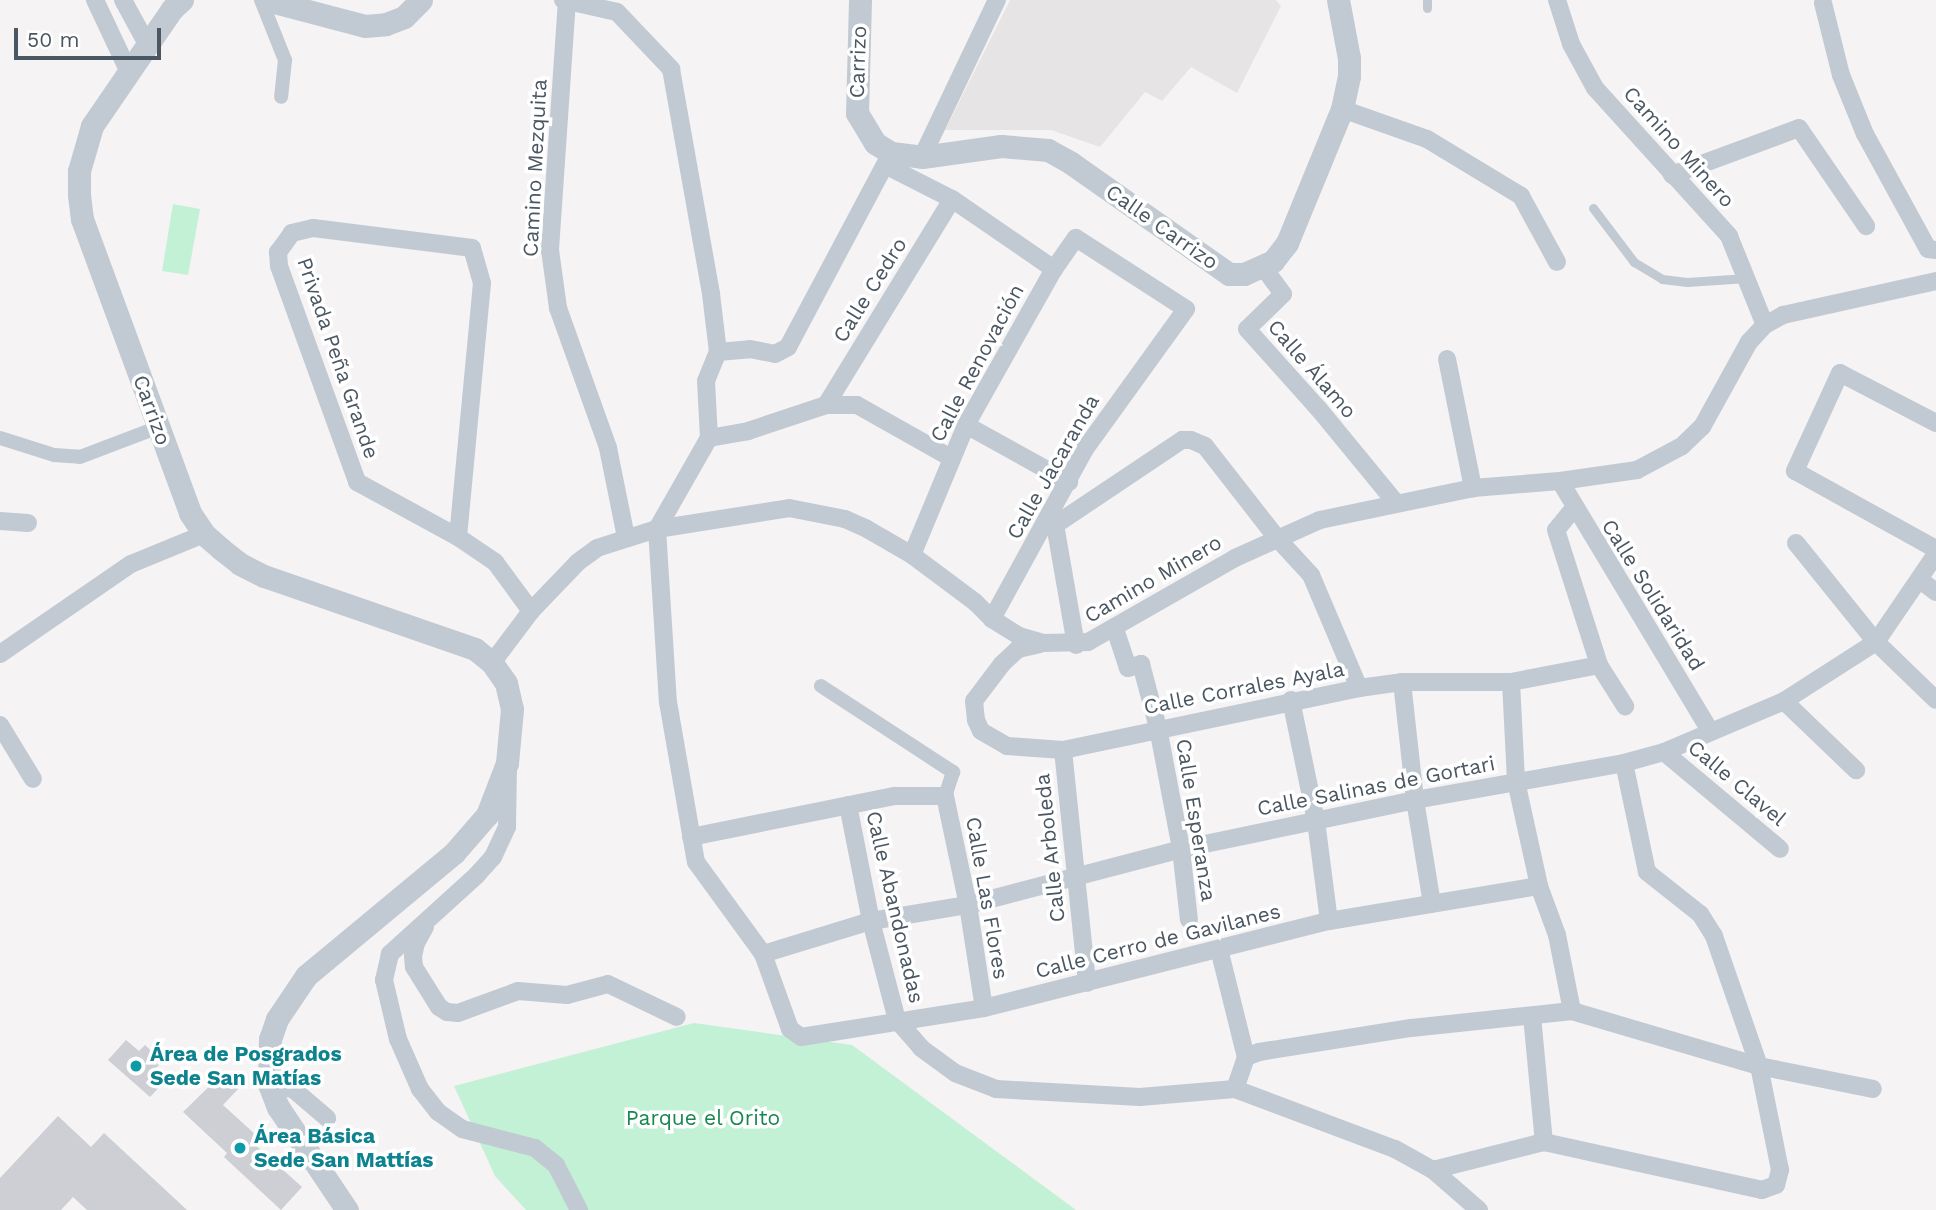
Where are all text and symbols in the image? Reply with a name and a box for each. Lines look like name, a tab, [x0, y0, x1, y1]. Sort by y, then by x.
scale bar	[18, 14, 164, 58]
street label: Carrizo	[844, 25, 872, 99]
text: 50 m	[27, 27, 79, 52]
street label: Camino Mezquita	[518, 78, 552, 258]
street label: Camino Minero	[1618, 81, 1740, 213]
street label: Calle Carrizo	[1101, 179, 1223, 275]
street label: Calle Cedro	[828, 233, 912, 347]
street label: Privada Peña Grande	[292, 254, 384, 462]
street label: Calle Renovación	[925, 280, 1029, 446]
street label: Calle Álamo	[1262, 314, 1362, 424]
street label: Carrizo	[128, 372, 176, 448]
street label: Calle Jacaranda	[1001, 390, 1105, 544]
street label: Calle Solidaridad	[1596, 515, 1710, 675]
street label: Camino Minero	[1080, 530, 1226, 628]
street label: Calle Corrales Ayala	[1141, 656, 1347, 720]
street label: Calle Clavel	[1683, 735, 1791, 831]
street label: Calle Esperanza	[1171, 737, 1221, 903]
street label: Calle Salinas de Gortari	[1255, 751, 1497, 821]
street label: Calle Arboleda	[1030, 772, 1070, 924]
street label: Calle Abandonadas	[861, 808, 929, 1006]
street label: Calle Las Flores	[960, 815, 1014, 981]
street label: Calle Cerro de Gavilanes	[1033, 898, 1283, 984]
place label: Área de Posgrados Sede San Matías	[150, 1041, 342, 1091]
marker: Área de Posgrados Sede San Matías	[128, 1058, 144, 1074]
park label: Parque el Orito	[625, 1105, 781, 1131]
place label: Área Básica Sede San Mattías	[254, 1123, 434, 1173]
marker: Área Básica Sede San Mattías	[232, 1140, 248, 1156]

